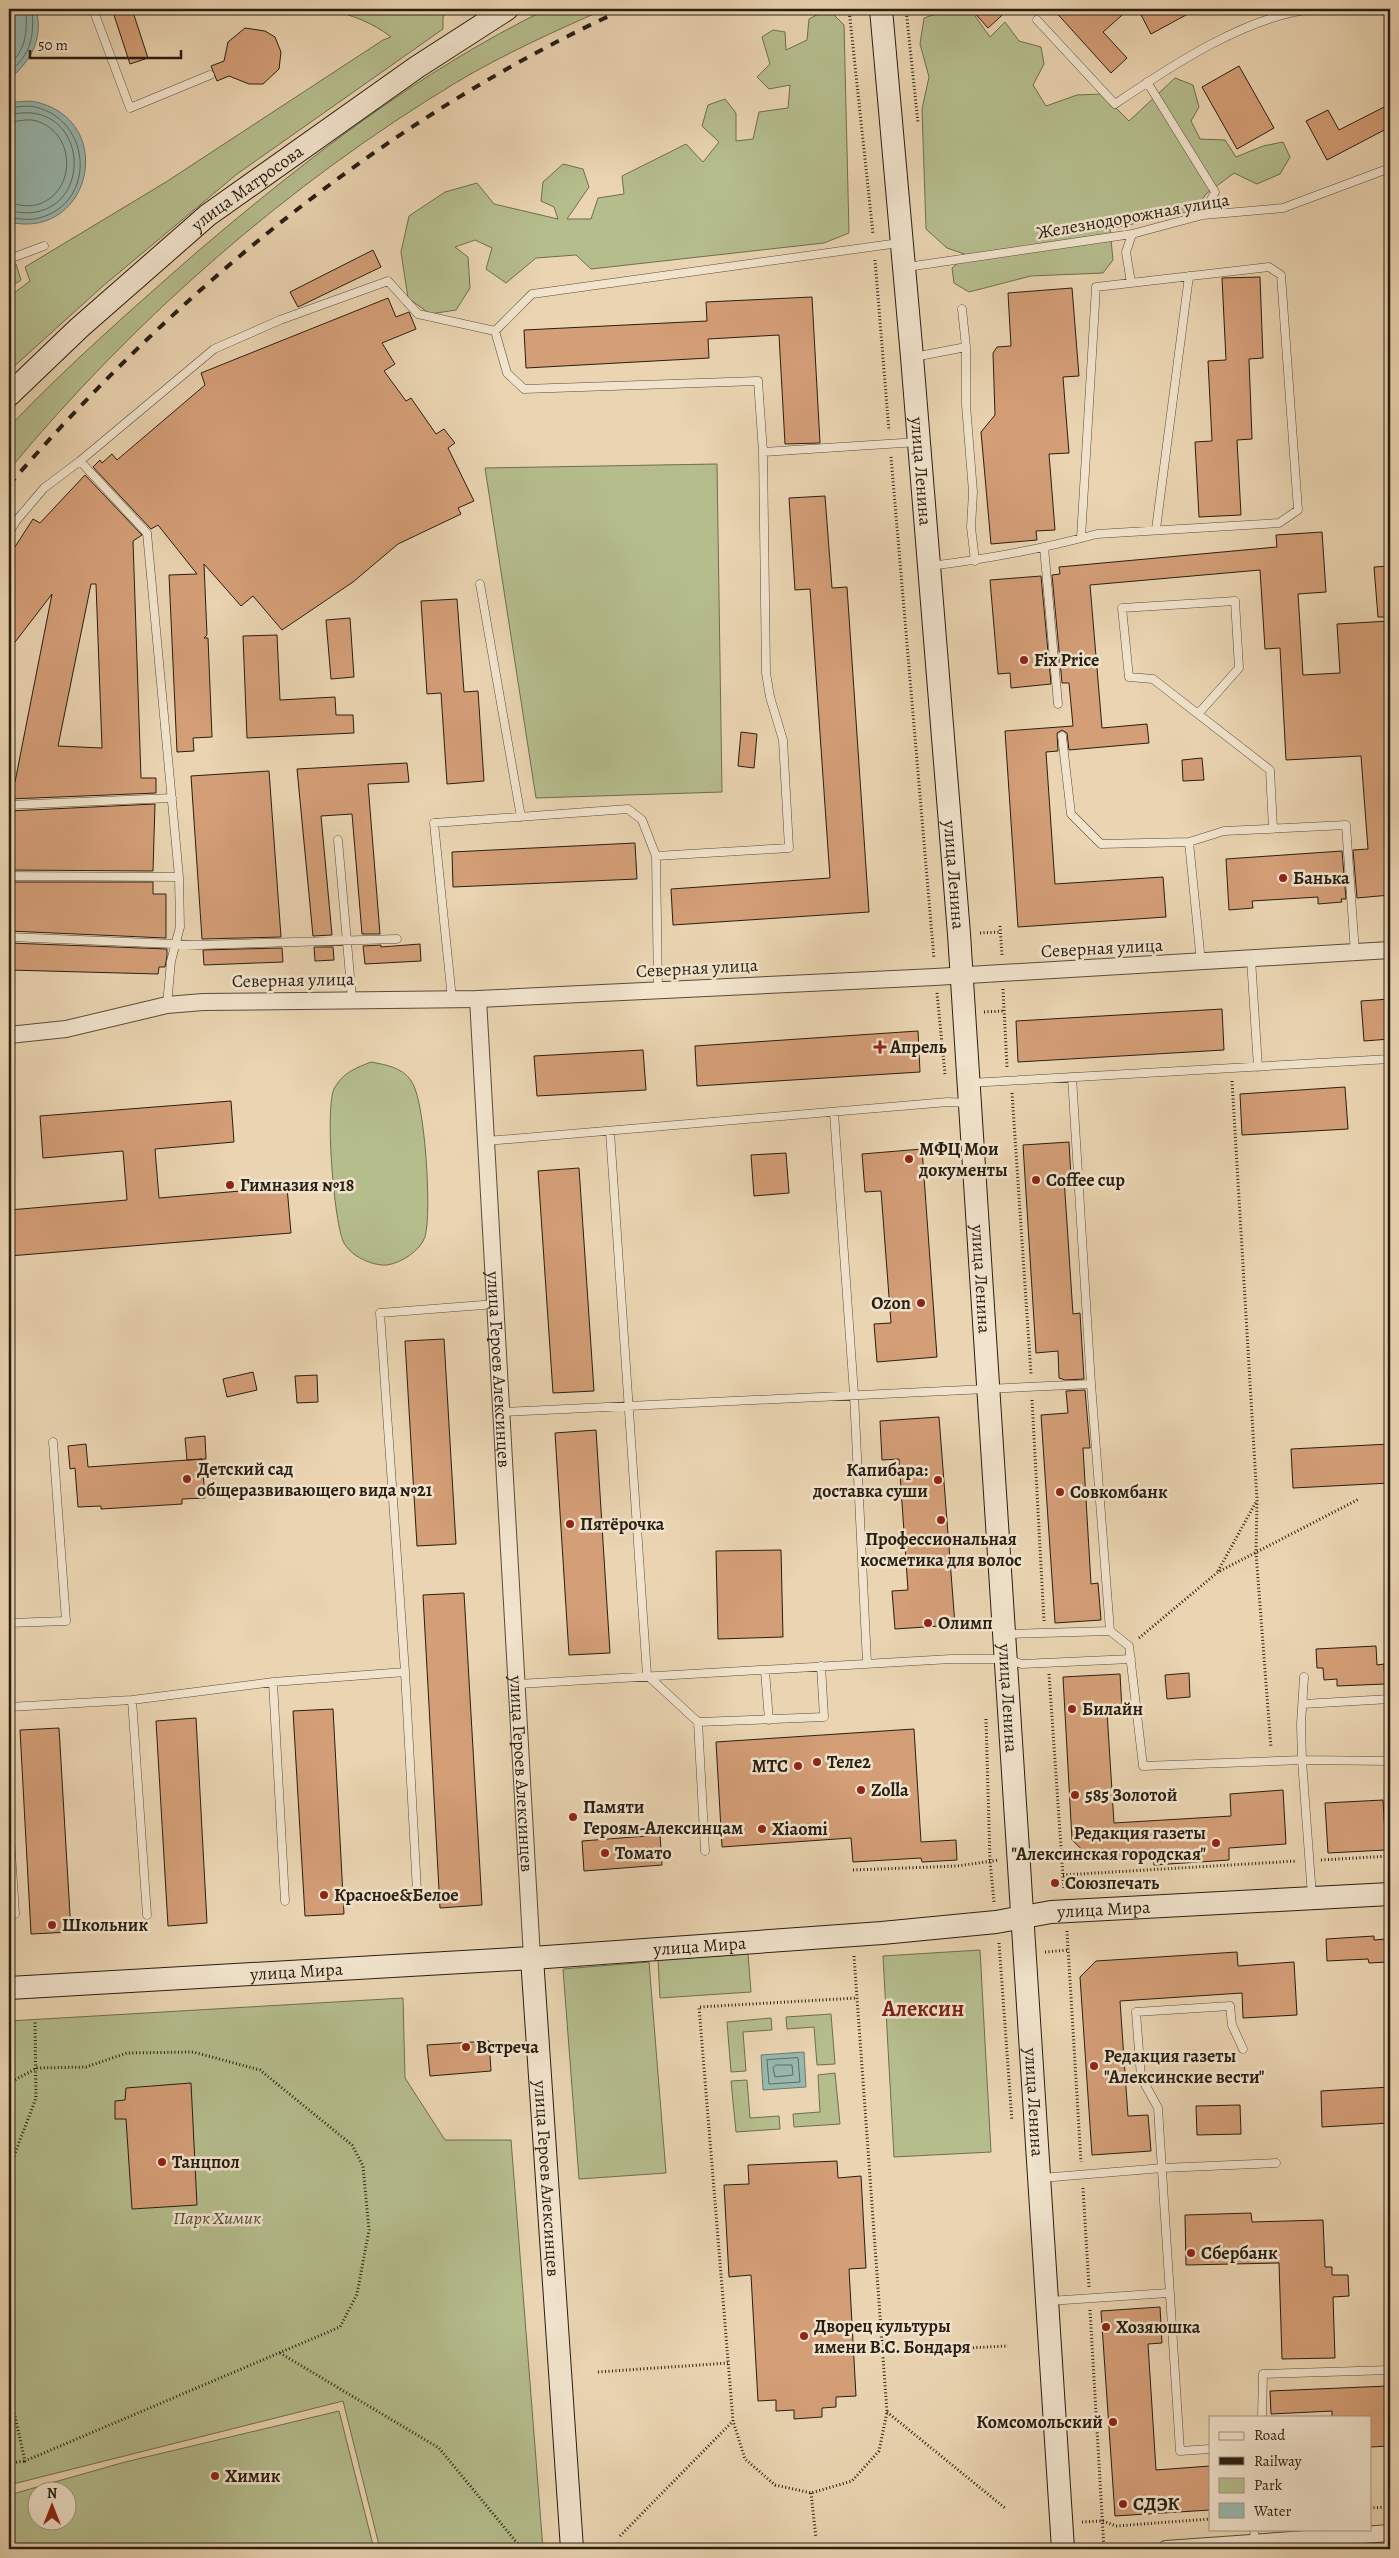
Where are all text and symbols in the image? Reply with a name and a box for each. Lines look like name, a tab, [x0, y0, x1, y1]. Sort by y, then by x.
scale bar	[30, 28, 181, 60]
text: 50 m	[38, 35, 68, 55]
street label: улица Матросова	[185, 139, 309, 237]
street label: Железнодорожная улица	[1035, 187, 1232, 245]
street label: улица Ленина	[905, 415, 938, 527]
place label: Fix Price	[1034, 648, 1099, 672]
marker: Fix Price	[1018, 654, 1030, 666]
street label: улица Ленина	[938, 819, 971, 931]
place label: Банька	[1293, 866, 1350, 890]
marker: Банька	[1277, 872, 1289, 884]
street label: Северная улица	[1040, 933, 1164, 963]
street label: Северная улица	[635, 953, 759, 983]
street label: Северная улица	[232, 967, 355, 993]
place label: Апрель	[889, 1035, 947, 1059]
marker: Апрель	[874, 1041, 886, 1053]
place label: МФЦ Мои документы	[918, 1137, 1008, 1182]
marker: МФЦ Мои документы	[903, 1153, 915, 1165]
place label: Coffee cup	[1046, 1168, 1125, 1192]
place label: Гимназия №18	[240, 1173, 354, 1197]
marker: Coffee cup	[1030, 1174, 1042, 1186]
marker: Гимназия №18	[224, 1179, 236, 1191]
street label: улица Ленина	[966, 1223, 997, 1335]
street label: улица Героев Алексинцев	[481, 1270, 516, 1468]
place label: Ozon	[871, 1291, 911, 1315]
marker: Ozon	[915, 1297, 927, 1309]
place label: Детский сад общеразвивающего вида №21	[197, 1457, 433, 1502]
place label: Капибара: доставка суши	[812, 1458, 928, 1503]
marker: Детский сад общеразвивающего вида №21	[181, 1473, 193, 1485]
marker: Капибара: доставка суши	[932, 1474, 944, 1486]
place label: Совкомбанк	[1070, 1480, 1168, 1504]
marker: Совкомбанк	[1054, 1486, 1066, 1498]
place label: Пятёрочка	[580, 1512, 665, 1536]
marker: Профессиональная косметика для волос	[935, 1514, 947, 1526]
marker: Пятёрочка	[564, 1518, 576, 1530]
place label: Профессиональная косметика для волос	[860, 1527, 1022, 1572]
place label: Олимп	[938, 1611, 993, 1635]
marker: Олимп	[922, 1617, 934, 1629]
street label: улица Ленина	[993, 1642, 1024, 1754]
street label: улица Героев Алексинцев	[504, 1674, 539, 1873]
place label: Билайн	[1082, 1697, 1143, 1721]
marker: Билайн	[1066, 1703, 1078, 1715]
place label: Теле2	[827, 1750, 871, 1774]
place label: МТС	[752, 1754, 788, 1778]
marker: Теле2	[811, 1756, 823, 1768]
marker: МТС	[792, 1760, 804, 1772]
place label: Zolla	[871, 1778, 909, 1802]
place label: 585 Золотой	[1085, 1783, 1178, 1807]
marker: Zolla	[855, 1784, 867, 1796]
marker: 585 Золотой	[1069, 1789, 1081, 1801]
place label: Памяти Героям-Алексинцам	[583, 1795, 743, 1840]
marker: Памяти Героям-Алексинцам	[567, 1811, 579, 1823]
place label: Xiaomi	[772, 1817, 828, 1841]
place label: Редакция газеты "Алексинская городская"	[1011, 1821, 1206, 1866]
marker: Xiaomi	[756, 1823, 768, 1835]
marker: Редакция газеты "Алексинская городская"	[1210, 1837, 1222, 1849]
place label: Томато	[615, 1841, 671, 1865]
marker: Томато	[599, 1847, 611, 1859]
place label: Союзпечать	[1065, 1871, 1160, 1895]
marker: Союзпечать	[1049, 1877, 1061, 1889]
place label: Красное&Белое	[334, 1883, 459, 1907]
marker: Красное&Белое	[318, 1889, 330, 1901]
street label: улица Мира	[1056, 1895, 1152, 1924]
place label: Школьник	[62, 1913, 149, 1937]
marker: Школьник	[46, 1919, 58, 1931]
street label: улица Мира	[651, 1931, 748, 1961]
street label: улица Мира	[248, 1957, 344, 1986]
district label: Алексин	[881, 1994, 964, 2024]
place label: Встреча	[476, 2035, 539, 2059]
marker: Встреча	[460, 2041, 472, 2053]
place label: Редакция газеты "Алексинские вести"	[1104, 2044, 1265, 2089]
street label: улица Ленина	[1019, 2046, 1050, 2158]
marker: Редакция газеты "Алексинские вести"	[1088, 2060, 1100, 2072]
street label: улица Героев Алексинцев	[528, 2079, 566, 2277]
place label: Танцпол	[172, 2150, 240, 2174]
marker: Танцпол	[156, 2156, 168, 2168]
park label: Парк Химик	[173, 2206, 261, 2230]
place label: Сбербанк	[1201, 2241, 1278, 2265]
marker: Сбербанк	[1185, 2247, 1197, 2259]
place label: Дворец культуры имени В.С. Бондаря	[814, 2314, 971, 2359]
place label: Хозяюшка	[1116, 2315, 1201, 2339]
marker: Хозяюшка	[1100, 2321, 1112, 2333]
marker: Дворец культуры имени В.С. Бондаря	[798, 2330, 810, 2342]
place label: Комсомольский	[976, 2410, 1103, 2434]
marker: Комсомольский	[1107, 2416, 1119, 2428]
legend	[1209, 2416, 1372, 2530]
text: Road	[1254, 2425, 1286, 2445]
text: Railway	[1254, 2451, 1302, 2471]
place label: Химик	[225, 2464, 281, 2488]
marker: Химик	[209, 2470, 221, 2482]
text: Park	[1254, 2475, 1283, 2495]
north arrow	[28, 2480, 78, 2530]
text: N	[47, 2484, 57, 2503]
place label: СДЭК	[1133, 2492, 1180, 2516]
marker: СДЭК	[1117, 2498, 1129, 2510]
text: Water	[1253, 2501, 1291, 2521]

